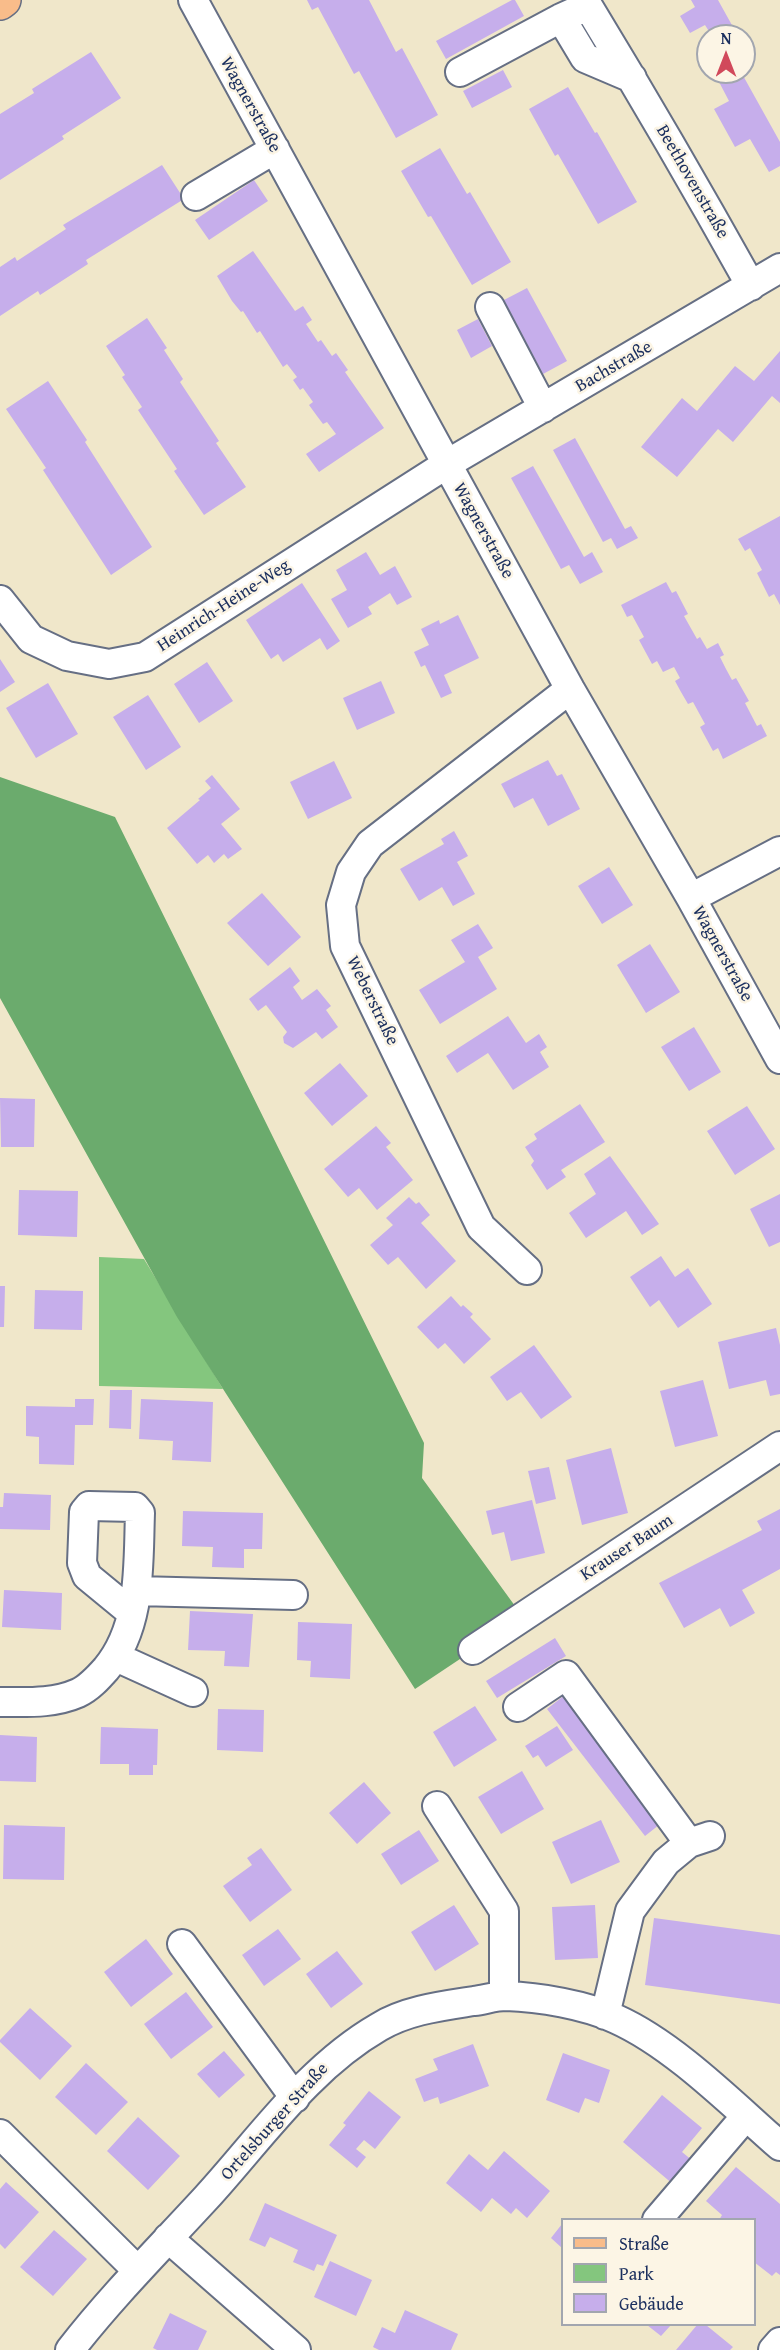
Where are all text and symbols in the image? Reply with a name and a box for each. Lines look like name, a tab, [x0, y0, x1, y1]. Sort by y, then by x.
north arrow	[696, 24, 756, 84]
text: N	[721, 26, 731, 50]
street label: Wagnerstraße	[215, 53, 285, 157]
street label: Beethovenstraße	[651, 121, 733, 243]
street label: Bachstraße	[572, 336, 656, 398]
street label: Wagnerstraße	[448, 479, 518, 583]
street label: Heinrich-Heine-Weg	[153, 555, 295, 657]
street label: Wagnerstraße	[687, 902, 757, 1006]
street label: Weberstraße	[341, 953, 403, 1049]
street label: Krauser Baum	[577, 1510, 677, 1586]
street label: Ortelsburger Straße	[217, 2059, 333, 2185]
legend	[561, 2218, 756, 2326]
text: Straße	[619, 2230, 669, 2257]
text: Park	[619, 2260, 654, 2287]
text: Gebäude	[619, 2290, 684, 2317]

